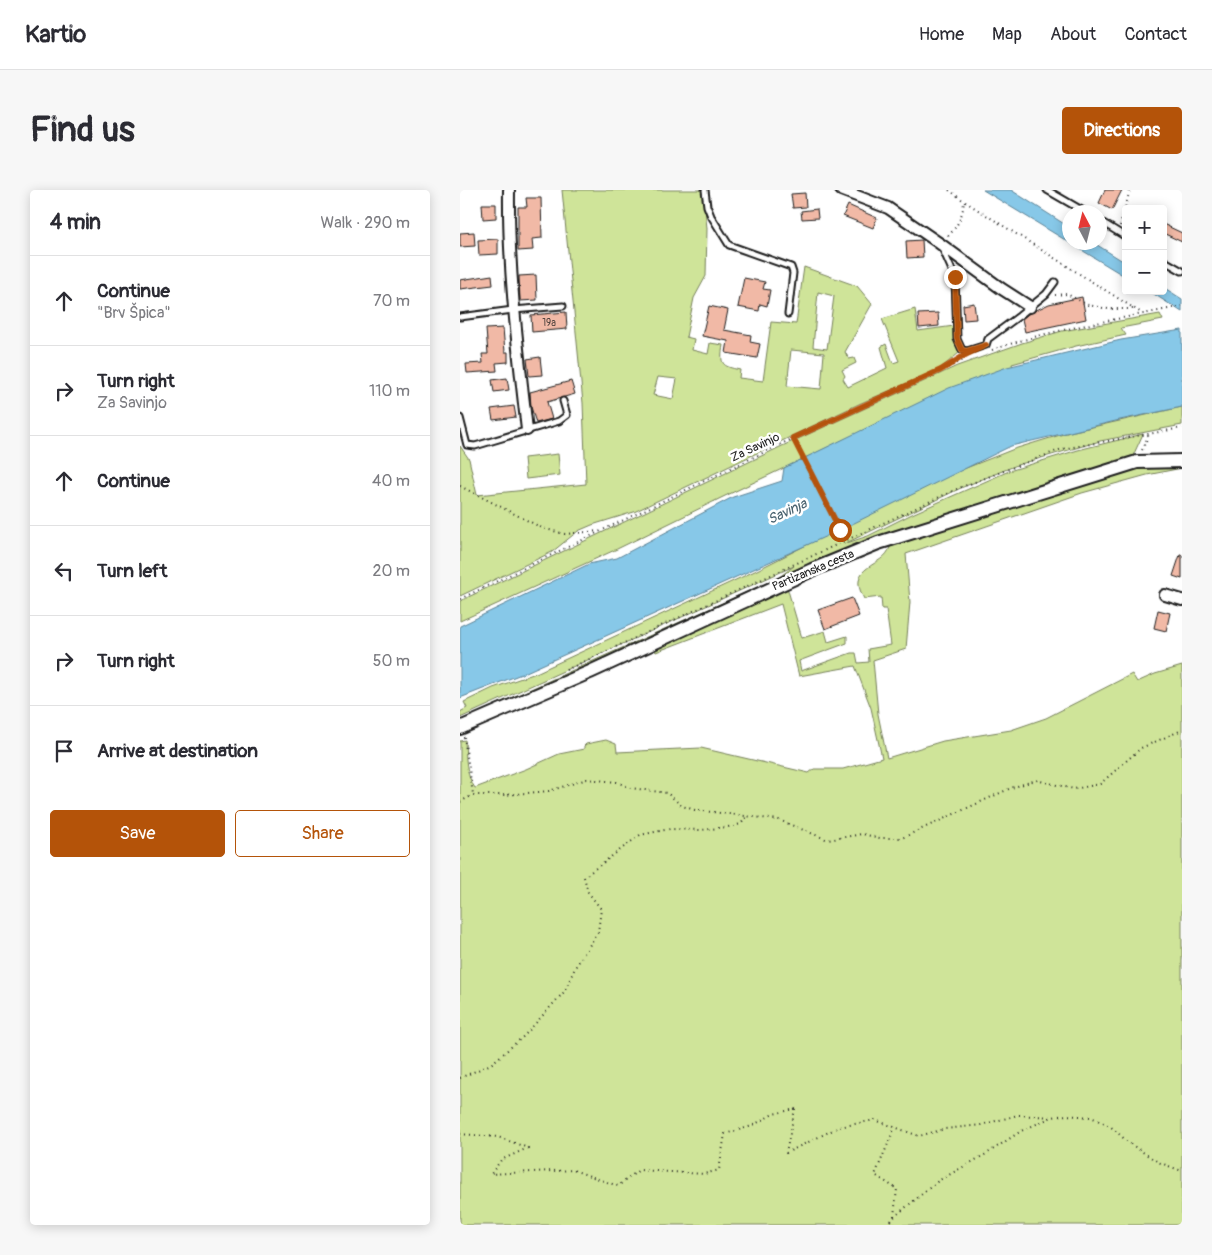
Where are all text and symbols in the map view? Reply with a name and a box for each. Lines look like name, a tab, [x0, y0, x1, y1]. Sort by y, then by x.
text: Kartio	[25, 20, 86, 49]
text: Home	[919, 23, 964, 46]
text: Map	[992, 23, 1022, 46]
text: About	[1050, 23, 1096, 46]
text: Contact	[1124, 23, 1187, 46]
button: Directions	[1062, 107, 1182, 154]
text: Find us	[30, 108, 135, 152]
north arrow	[1062, 205, 1107, 250]
map controls	[1122, 205, 1167, 295]
button: +	[1122, 205, 1167, 250]
text: 4 min	[50, 209, 101, 236]
text: Walk · 290 m	[321, 213, 410, 233]
button: −	[1122, 250, 1167, 295]
route end	[944, 266, 967, 289]
text: Continue	[97, 279, 170, 303]
icon: ahead	[50, 287, 78, 315]
text: 70 m	[373, 291, 410, 311]
text: "Brv Špica"	[97, 303, 171, 323]
house number: 19a	[542, 317, 556, 329]
text: Turn right	[97, 369, 175, 393]
icon: right	[50, 377, 78, 405]
text: 110 m	[369, 381, 410, 401]
text: Za Savinjo	[97, 393, 167, 413]
street label: Za Savinjo	[728, 429, 783, 465]
icon: ahead	[50, 467, 78, 495]
text: Continue	[97, 469, 170, 493]
text: 40 m	[372, 471, 410, 491]
water label: Savinja	[765, 494, 811, 528]
route start	[829, 519, 852, 542]
street label: Partizanska cesta	[770, 546, 857, 594]
icon: left	[50, 557, 78, 585]
text: Turn left	[97, 559, 167, 583]
text: 20 m	[372, 561, 410, 581]
icon: right	[50, 647, 78, 675]
text: Turn right	[97, 649, 175, 673]
text: 50 m	[373, 651, 410, 671]
icon: arrive	[50, 737, 78, 765]
text: Arrive at destination	[97, 739, 258, 763]
button: Save	[50, 810, 225, 857]
button: Share	[235, 810, 410, 857]

